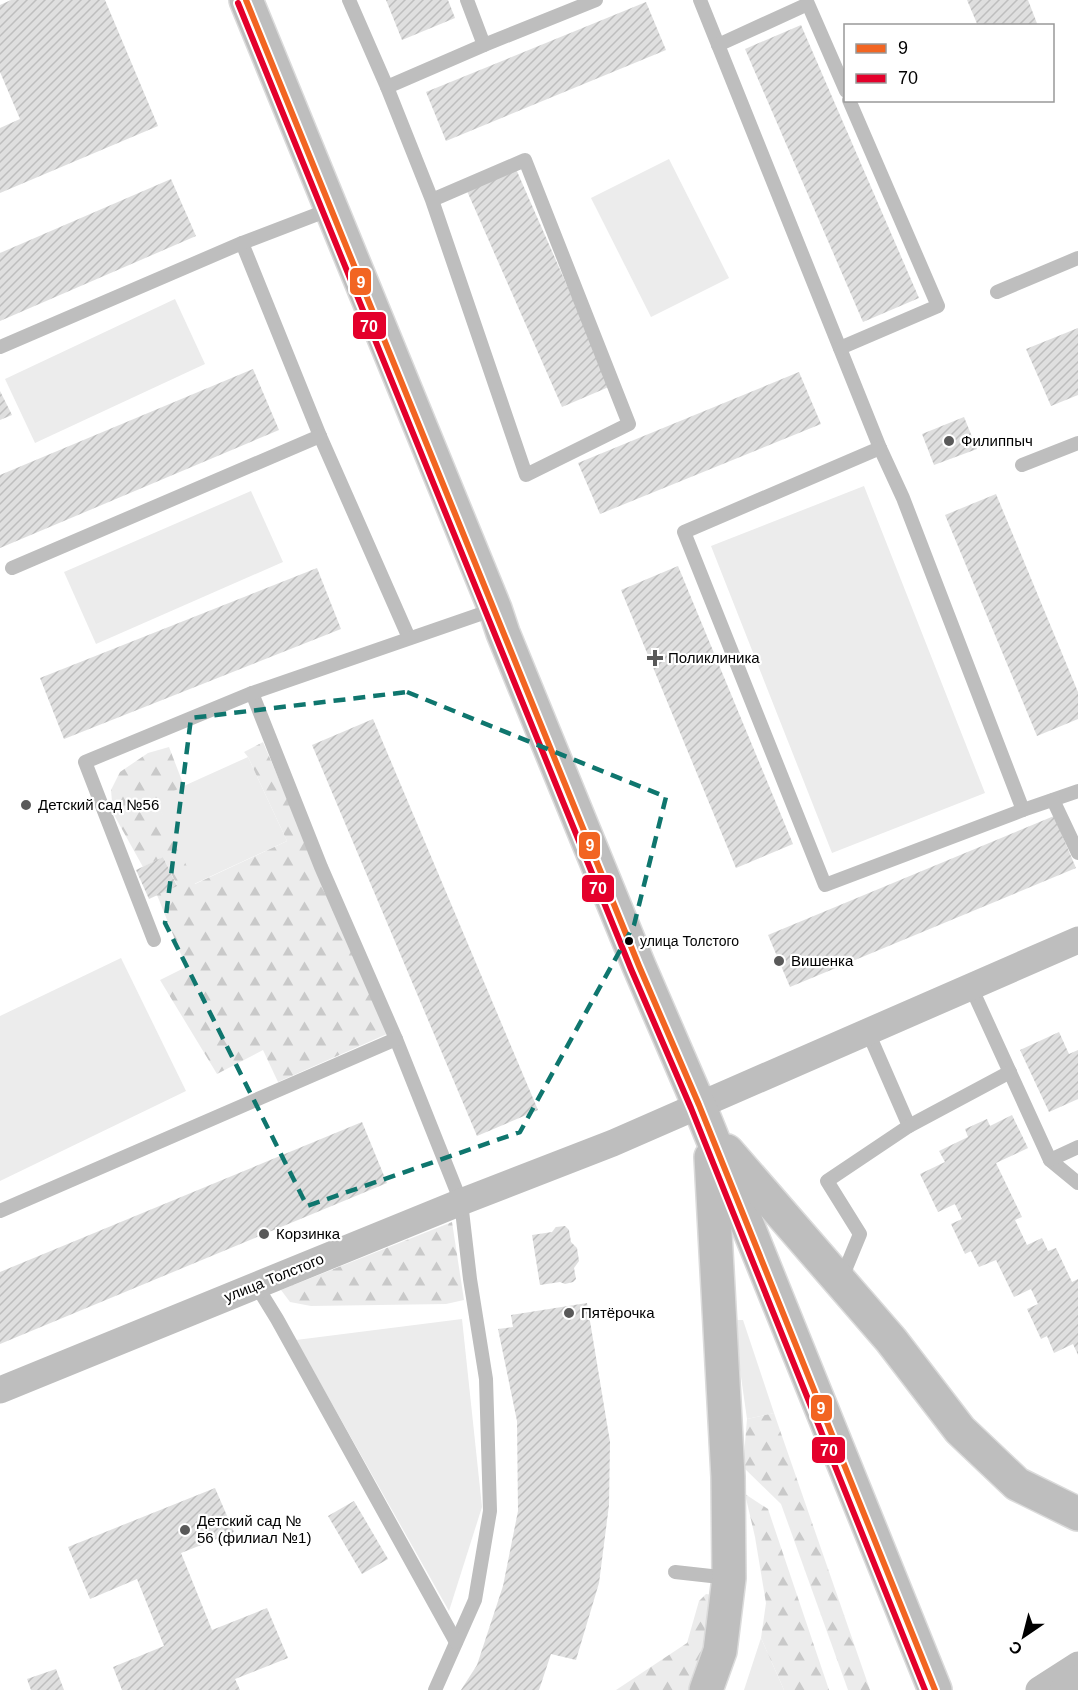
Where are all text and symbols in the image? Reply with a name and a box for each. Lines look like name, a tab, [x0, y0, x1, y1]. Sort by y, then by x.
legend	[844, 24, 1054, 102]
text: 9	[898, 38, 908, 58]
text: 70	[898, 68, 918, 88]
line badge: 9	[349, 267, 372, 296]
text: 9	[357, 274, 366, 291]
line badge: 70	[352, 311, 387, 340]
text: 70	[360, 318, 378, 335]
place label: Филиппыч	[961, 432, 1033, 449]
marker: Филиппыч	[942, 434, 956, 448]
marker: Поликлиника	[646, 649, 664, 667]
place label: Поликлиника	[668, 649, 760, 666]
place label: Детский сад №56	[38, 796, 159, 813]
marker: Детский сад №56	[19, 798, 33, 812]
line badge: 9	[578, 831, 601, 860]
text: 9	[586, 837, 595, 854]
line badge: 70	[581, 874, 615, 903]
text: 70	[589, 880, 607, 897]
place label: улица Толстого	[640, 933, 739, 949]
marker: улица Толстого	[623, 935, 635, 947]
place label: Вишенка	[791, 952, 854, 969]
marker: Вишенка	[772, 954, 786, 968]
place label: Корзинка	[276, 1225, 341, 1242]
marker: Корзинка	[257, 1227, 271, 1241]
street label: улица Толстого	[221, 1250, 326, 1305]
place label: Пятёрочка	[581, 1304, 655, 1321]
marker: Пятёрочка	[562, 1306, 576, 1320]
line badge: 9	[810, 1394, 833, 1422]
text: 9	[817, 1400, 826, 1417]
line badge: 70	[811, 1436, 846, 1464]
text: 70	[820, 1442, 838, 1459]
place label: Детский сад № 56 (филиал №1)	[197, 1512, 311, 1546]
marker: Детский сад № 56 (филиал №1)	[178, 1523, 192, 1537]
north arrow	[994, 1606, 1054, 1666]
text: С	[1006, 1637, 1025, 1658]

